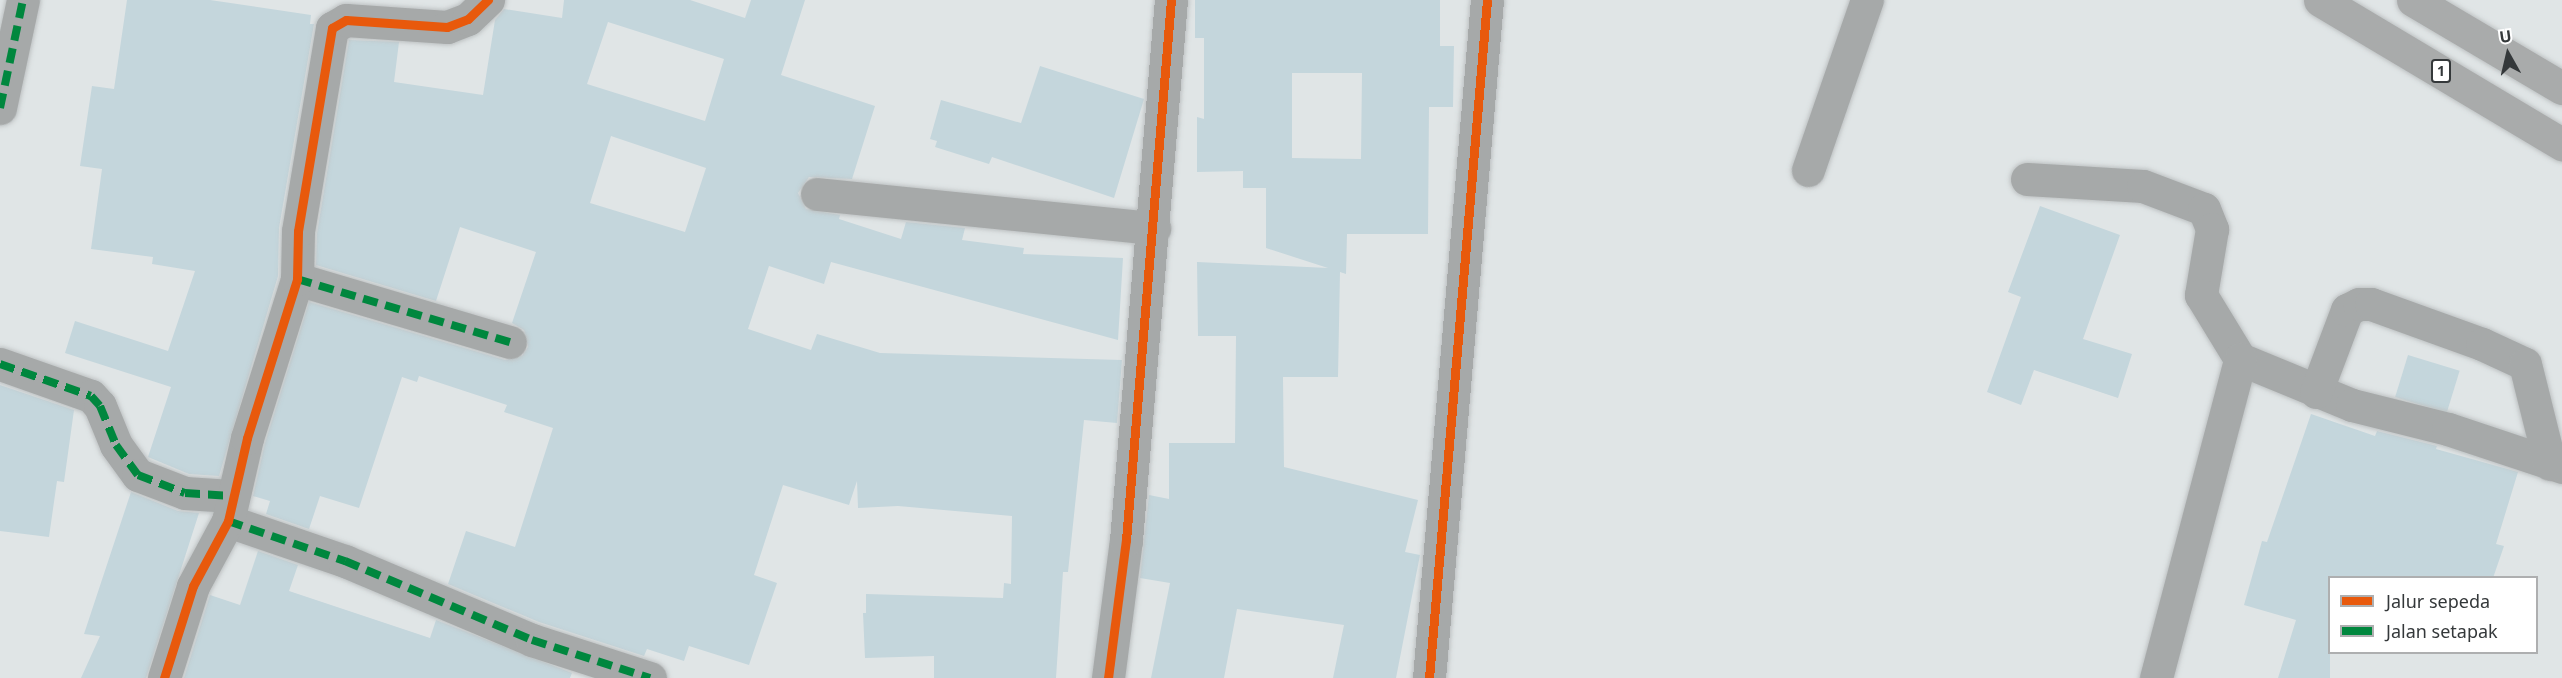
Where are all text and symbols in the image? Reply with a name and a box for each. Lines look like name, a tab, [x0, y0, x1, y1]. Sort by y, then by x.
north arrow	[2478, 24, 2538, 84]
text: U	[2498, 24, 2513, 48]
road number: 1	[2430, 60, 2452, 82]
legend	[2328, 576, 2538, 654]
text: Jalur sepeda	[2386, 589, 2490, 613]
text: Jalan setapak	[2386, 619, 2498, 643]

